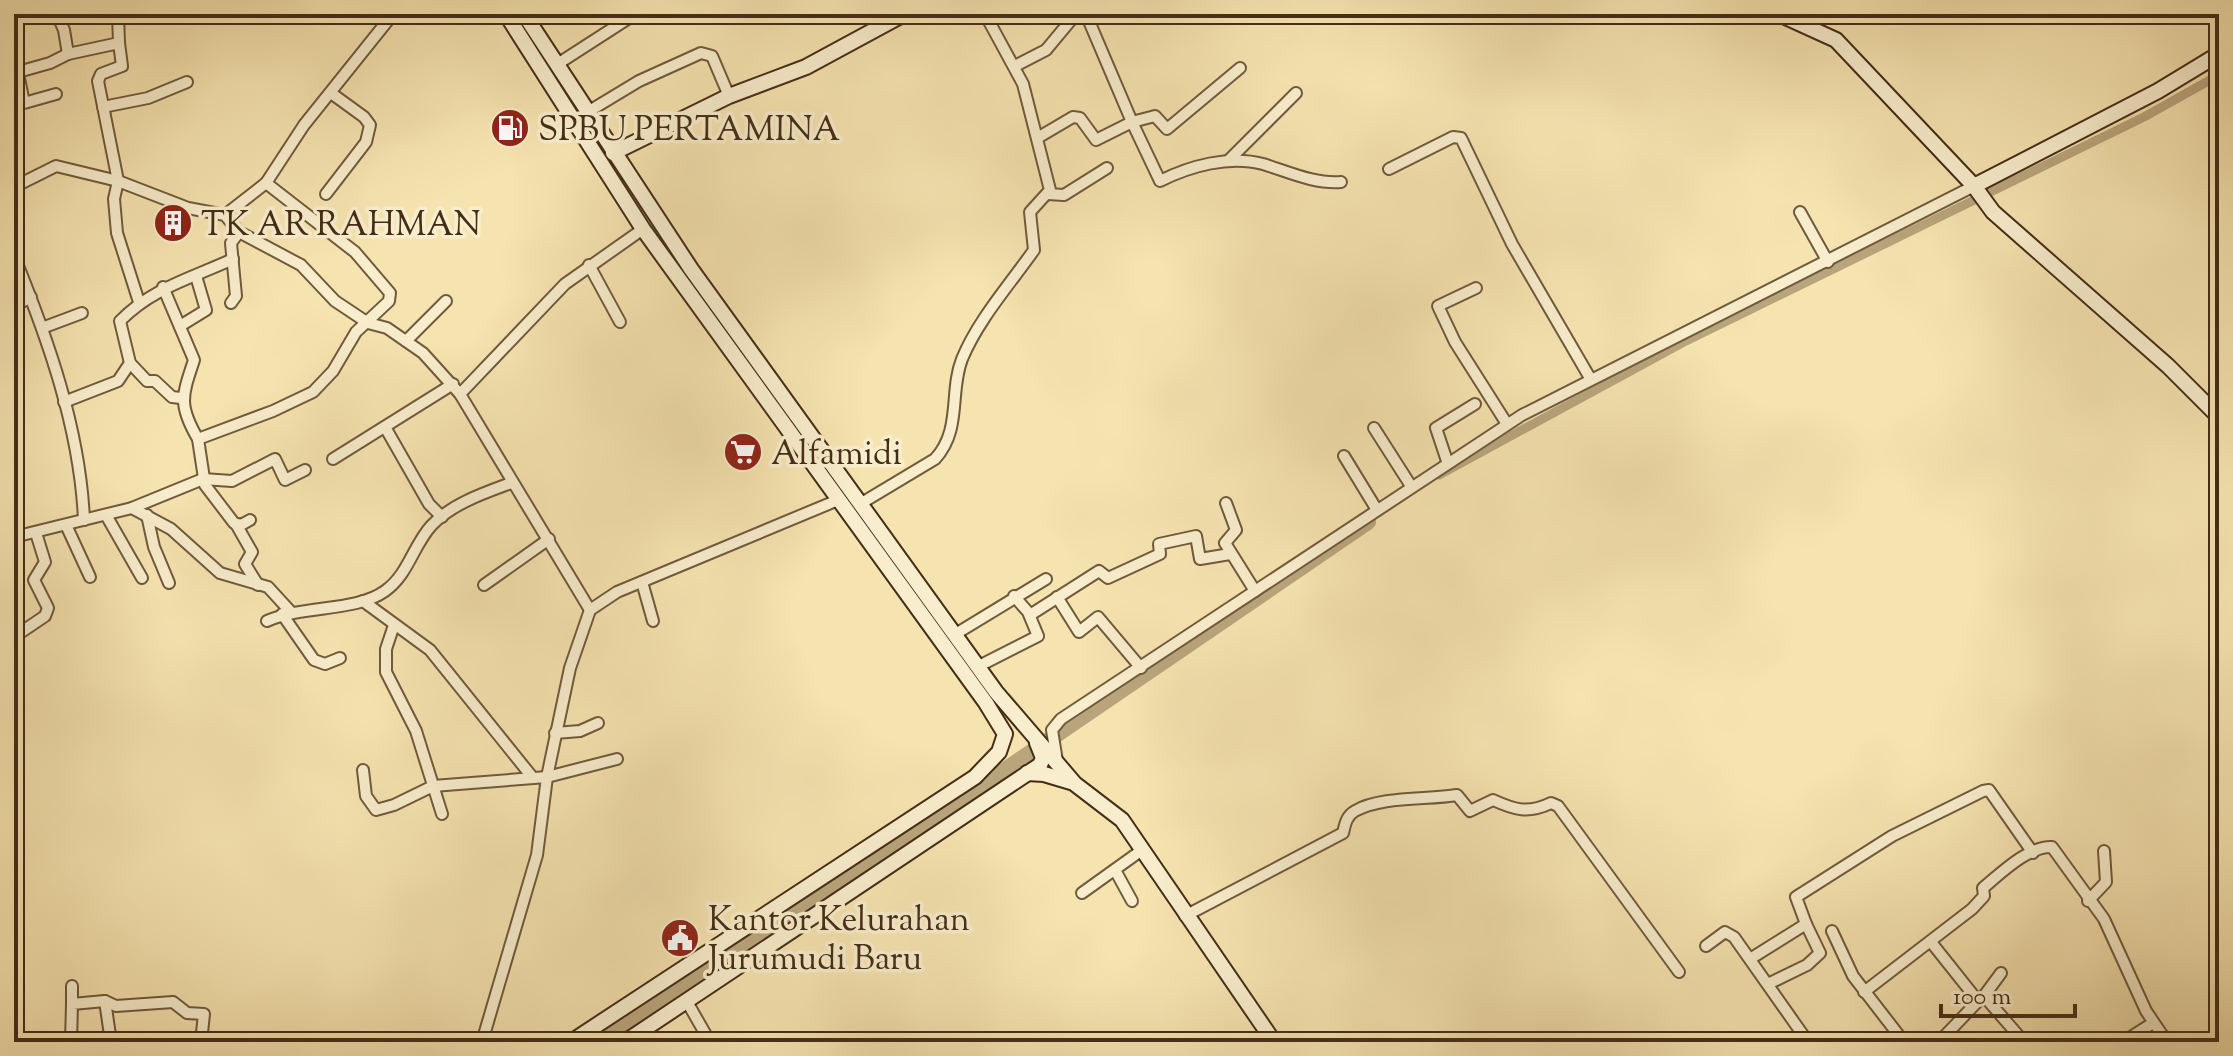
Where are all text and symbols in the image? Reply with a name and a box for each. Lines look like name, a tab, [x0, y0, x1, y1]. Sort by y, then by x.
fuel station icon: SPBU PERTAMINA	[489, 107, 531, 149]
place label: SPBU PERTAMINA	[538, 107, 840, 156]
building icon: TK AR RAHMAN	[152, 202, 194, 244]
place label: TK AR RAHMAN	[201, 202, 481, 251]
supermarket icon: Alfamidi	[722, 431, 764, 473]
place label: Alfamidi	[771, 431, 902, 480]
place label: Kantor Kelurahan Jurumudi Baru	[706, 897, 970, 985]
public building icon: Kantor Kelurahan Jurumudi Baru	[659, 917, 701, 959]
scale bar	[1941, 968, 2075, 1018]
text: 100 m	[1953, 981, 2011, 1015]

